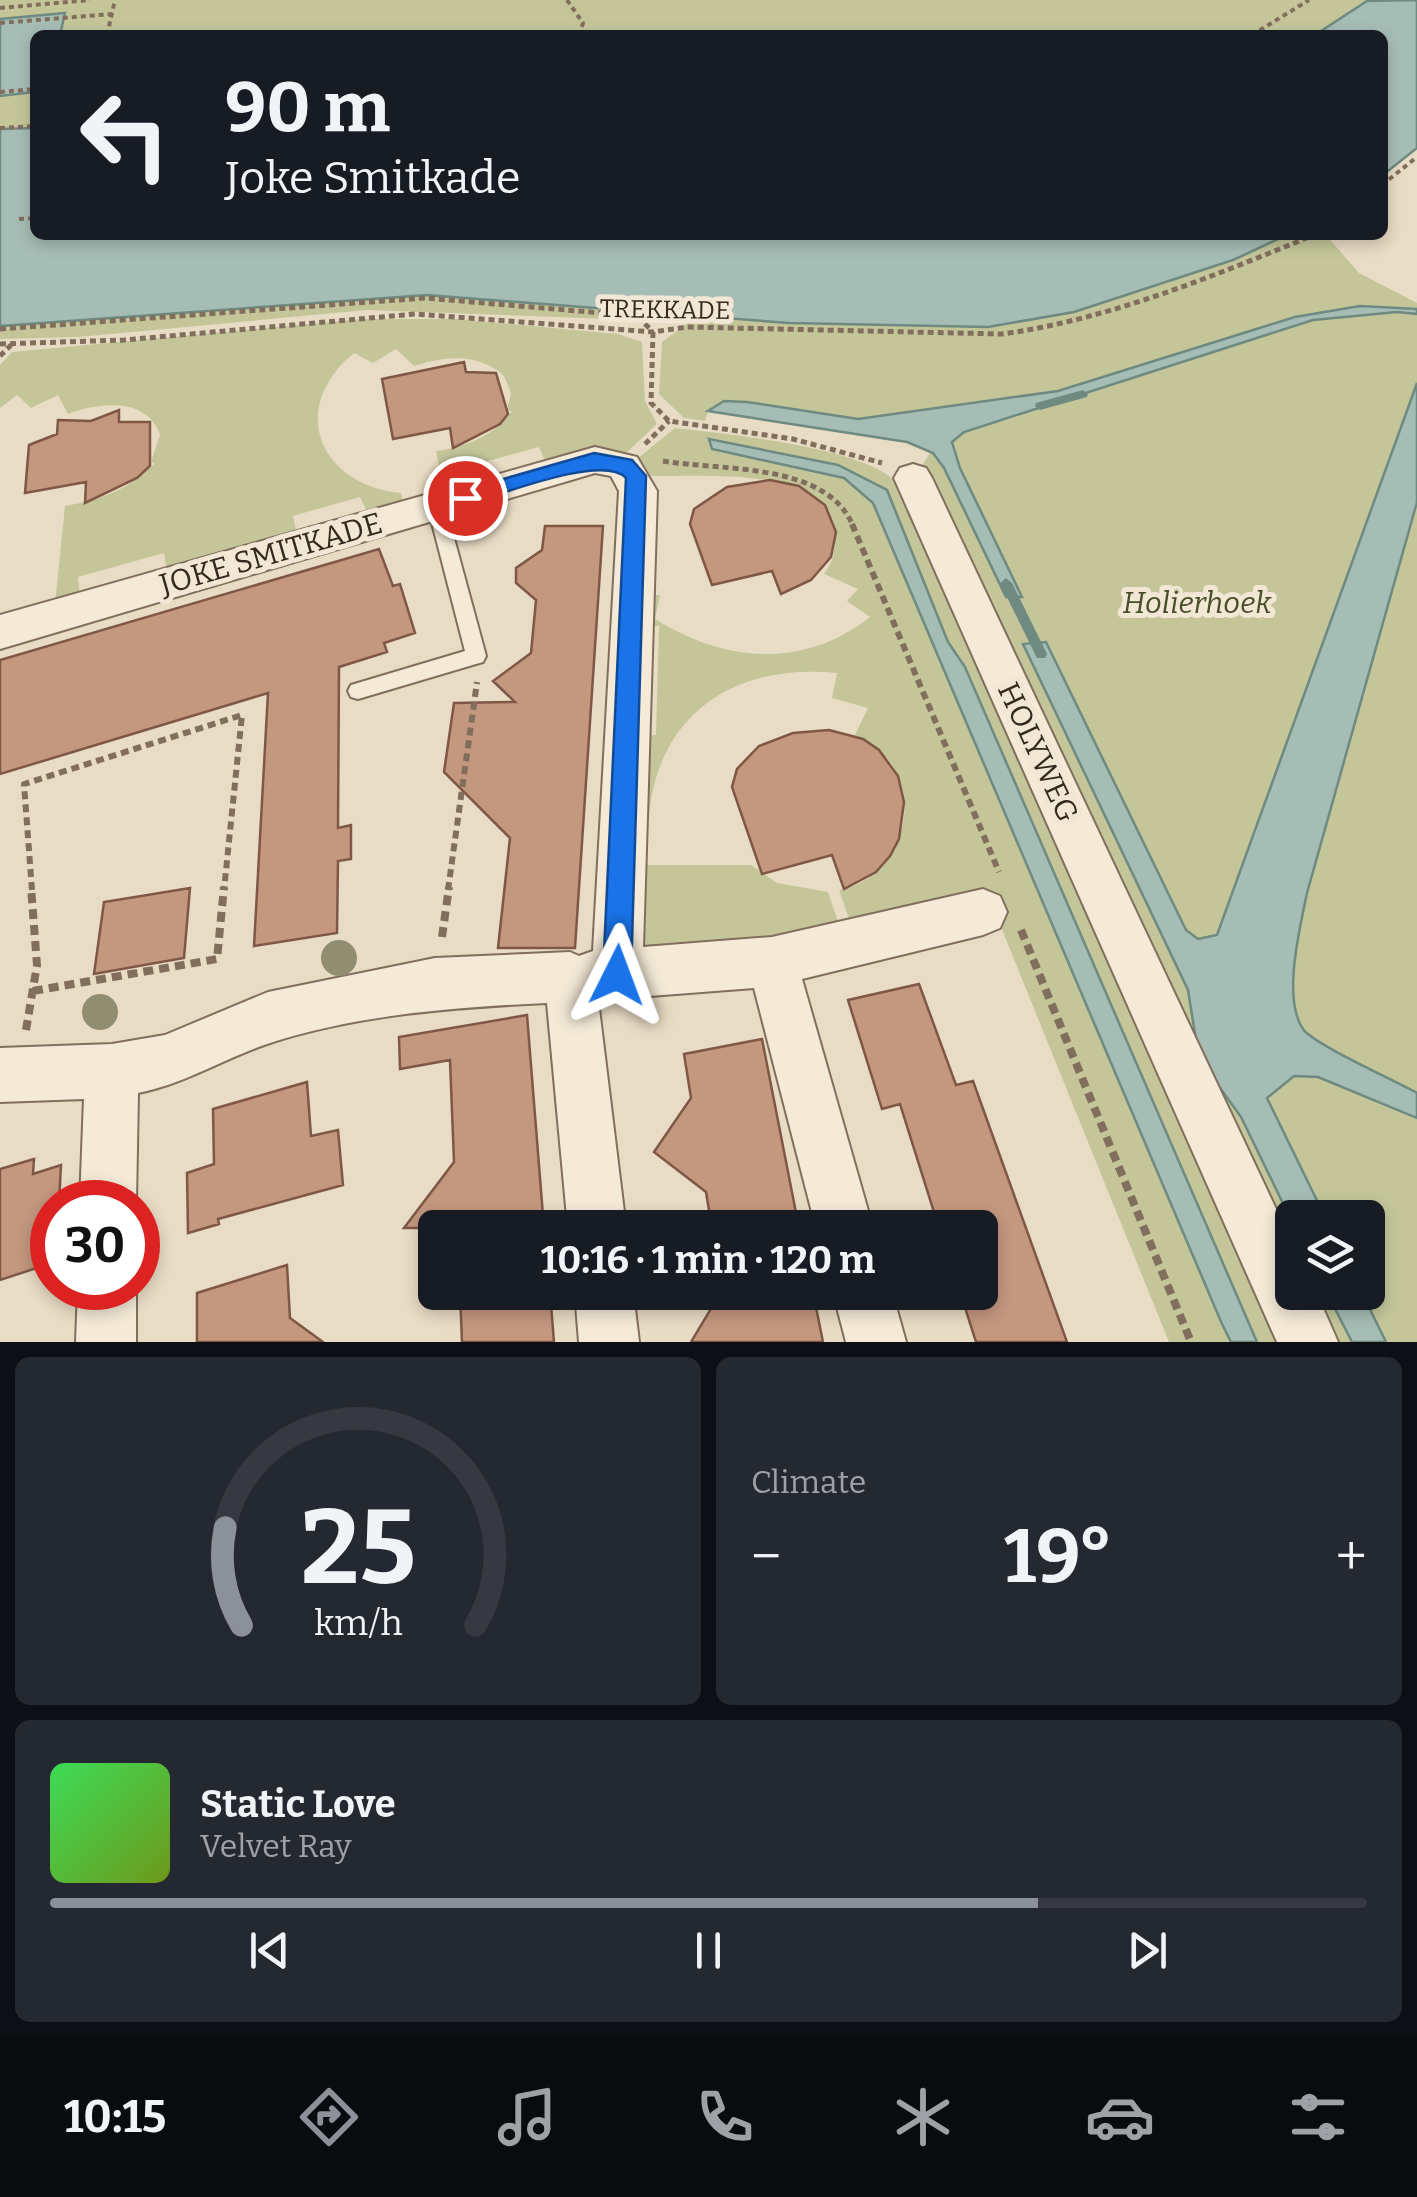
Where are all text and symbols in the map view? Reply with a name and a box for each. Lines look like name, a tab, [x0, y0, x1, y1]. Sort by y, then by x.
text: 90 m	[225, 66, 390, 150]
icon: left	[60, 70, 190, 200]
text: Joke Smitkade	[225, 151, 521, 205]
street label: TREKKADE	[599, 294, 731, 326]
pin	[423, 456, 508, 541]
icon: arrive	[438, 471, 493, 526]
street label: JOKE SMITKADE	[155, 505, 386, 603]
park label: Holierhoek	[1123, 585, 1272, 621]
street label: HOLYWEG	[990, 677, 1086, 827]
position arrow	[565, 923, 669, 1027]
speed limit sign: 30	[30, 1180, 160, 1310]
map controls	[1275, 1200, 1385, 1310]
button: layers	[1275, 1200, 1385, 1310]
text: 10:16 · 1 min · 120 m	[541, 1237, 875, 1283]
text: Climate	[751, 1463, 866, 1501]
text: 25	[300, 1486, 416, 1611]
text: 19°	[1004, 1512, 1113, 1602]
text: −	[751, 1524, 781, 1590]
text: +	[1336, 1524, 1367, 1590]
text: km/h	[314, 1602, 402, 1644]
text: Static Love	[200, 1781, 396, 1827]
text: Velvet Ray	[200, 1827, 352, 1865]
icon: previous	[242, 1923, 297, 1978]
icon: pause	[681, 1923, 736, 1978]
icon: next	[1120, 1923, 1175, 1978]
icon: directions	[294, 2082, 364, 2152]
icon: music	[492, 2082, 562, 2152]
icon: phone	[690, 2082, 760, 2152]
icon: climate	[888, 2082, 958, 2152]
icon: car	[1085, 2082, 1155, 2152]
icon: filters	[1283, 2082, 1353, 2152]
text: 10:15	[64, 2090, 166, 2144]

